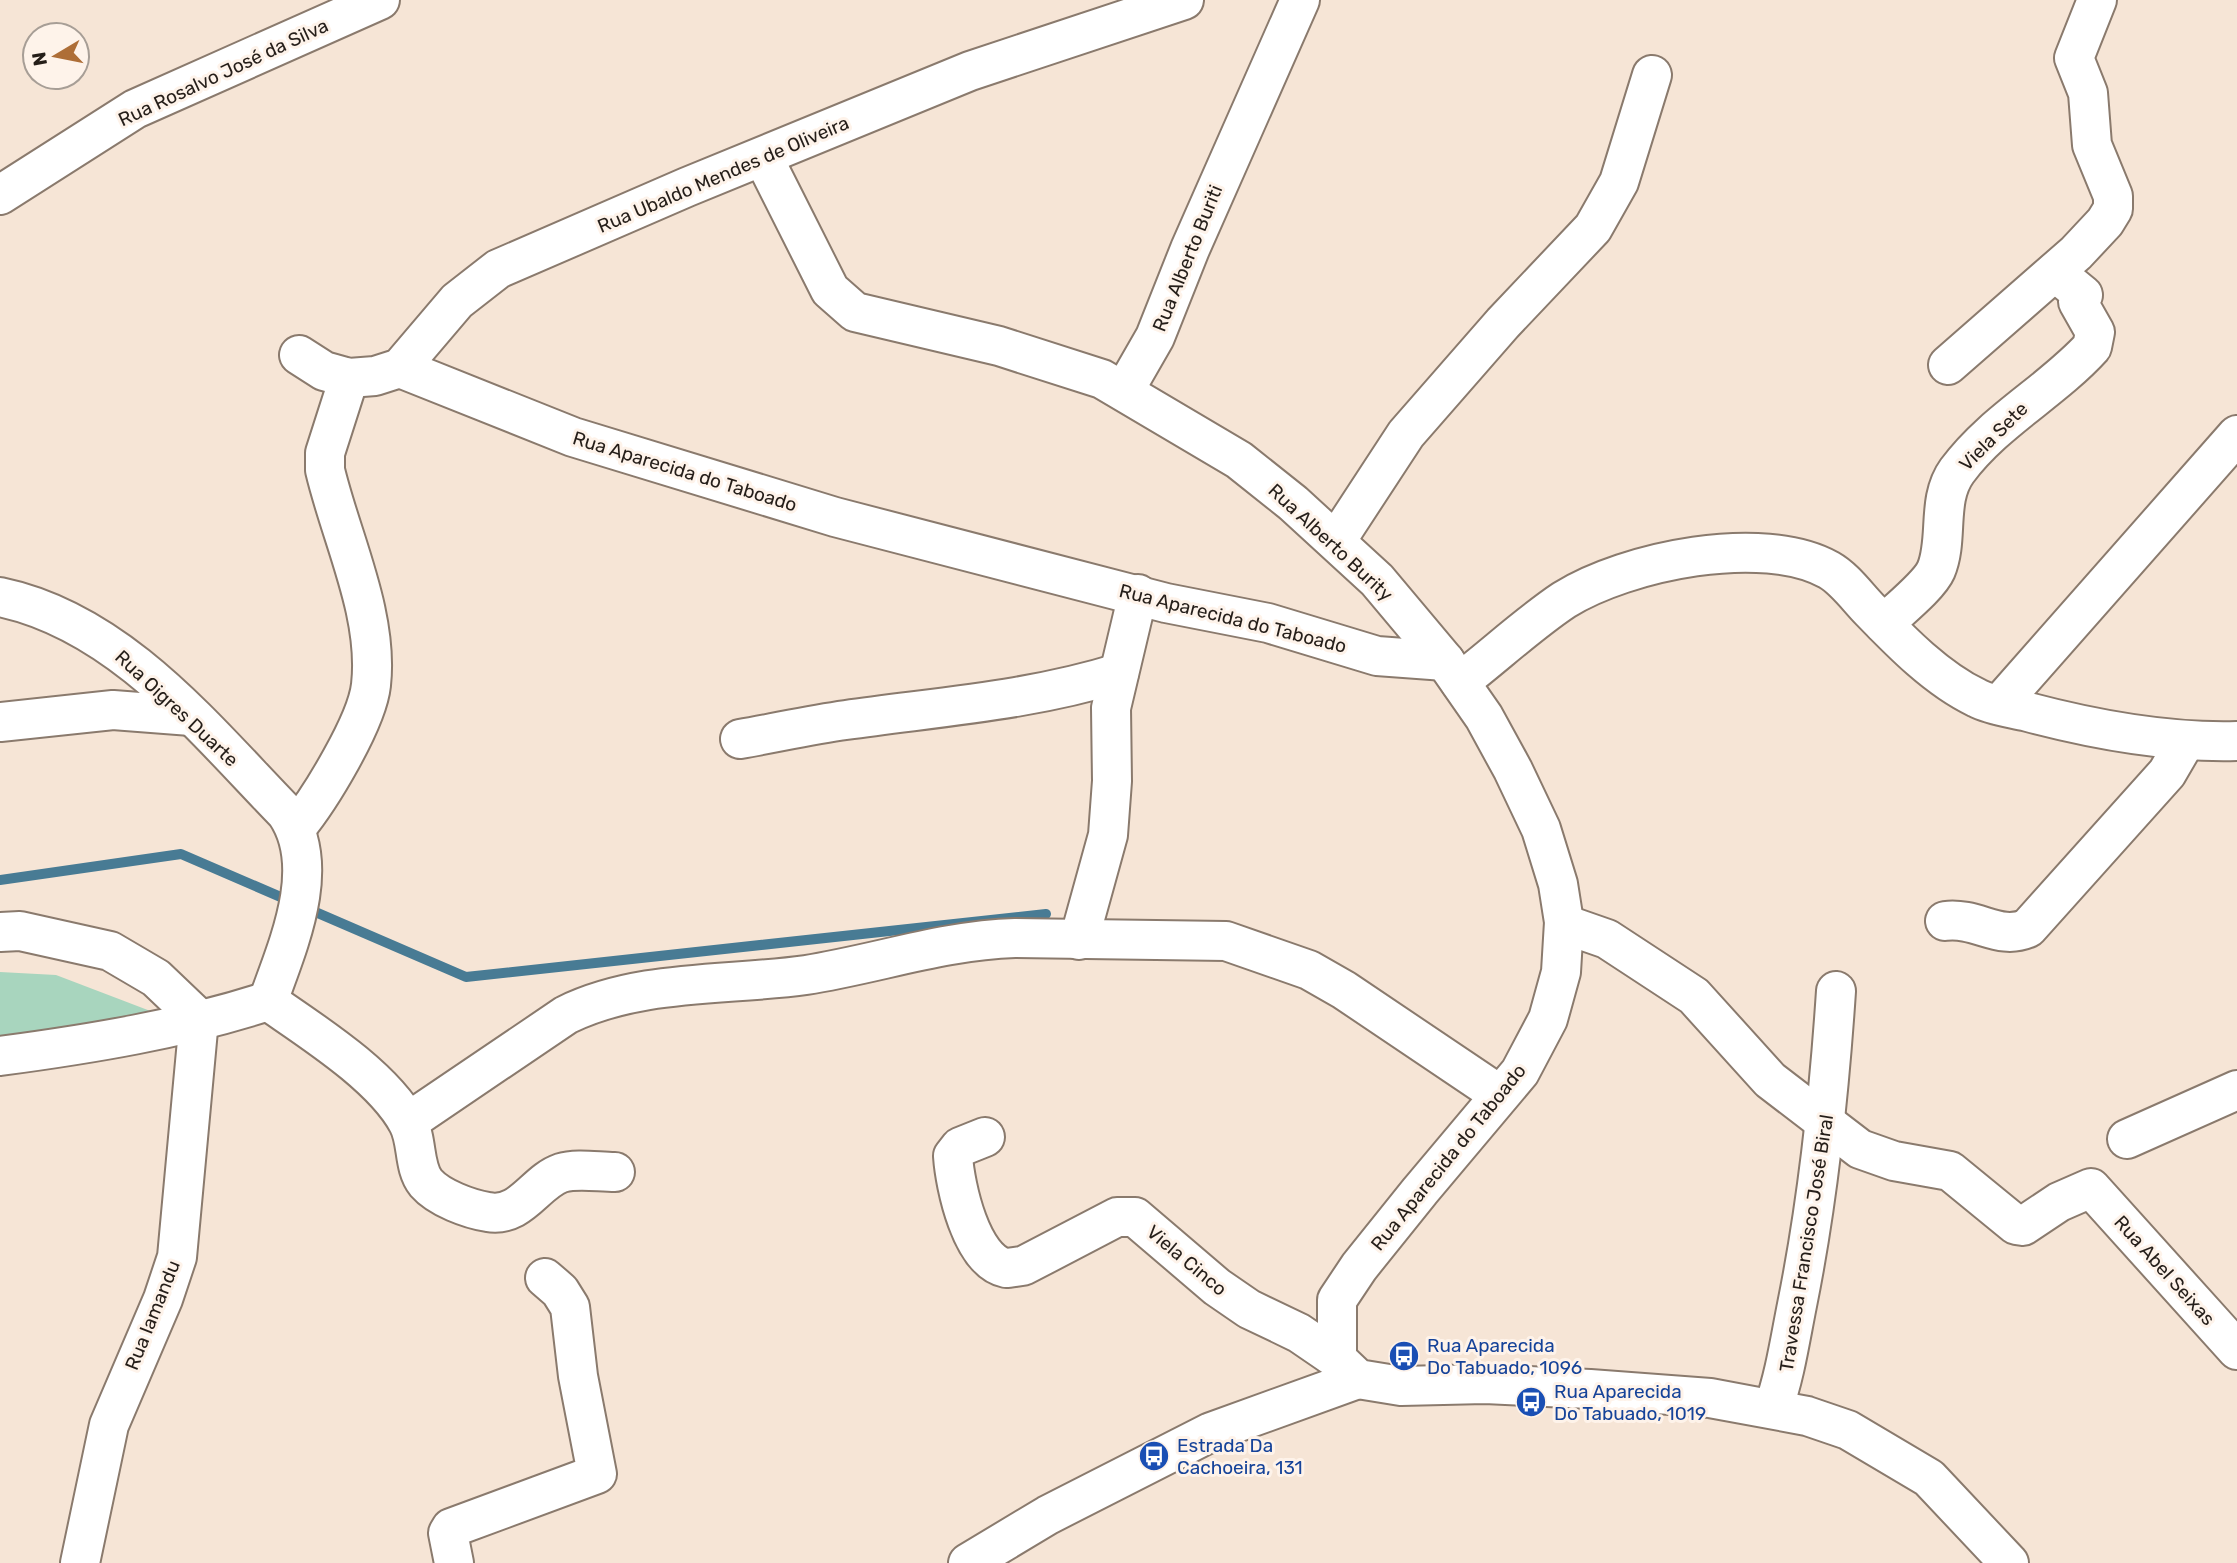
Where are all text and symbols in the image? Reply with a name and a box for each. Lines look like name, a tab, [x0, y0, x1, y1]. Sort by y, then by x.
street label: Rua Rosalvo José da Silva	[115, 14, 332, 131]
north arrow	[21, 21, 91, 91]
text: N	[27, 50, 52, 68]
street label: Rua Ubaldo Mendes de Oliveira	[594, 111, 852, 238]
street label: Rua Alberto Buriti	[1148, 182, 1227, 335]
street label: Viela Sete	[1954, 397, 2033, 476]
street label: Rua Aparecida do Taboado	[570, 426, 800, 517]
street label: Rua Alberto Burity	[1264, 479, 1398, 606]
street label: Rua Aparecida do Taboado	[1117, 579, 1349, 658]
street label: Rua Oigres Duarte	[110, 645, 243, 771]
street label: Rua Aparecida do Taboado	[1366, 1059, 1531, 1255]
street label: Travessa Francisco José Biral	[1775, 1113, 1838, 1373]
street label: Rua Abel Seixas	[2109, 1211, 2220, 1330]
street label: Viela Cinco	[1142, 1220, 1231, 1301]
street label: Rua Iamandu	[120, 1257, 185, 1373]
place label: Rua Aparecida Do Tabuado, 1096	[1427, 1334, 1582, 1379]
bus stop icon: Rua Aparecida Do Tabuado, 1096	[1387, 1339, 1421, 1373]
place label: Rua Aparecida Do Tabuado, 1019	[1554, 1380, 1706, 1425]
bus stop icon: Rua Aparecida Do Tabuado, 1019	[1514, 1385, 1548, 1419]
place label: Estrada Da Cachoeira, 131	[1177, 1434, 1303, 1479]
bus stop icon: Estrada Da Cachoeira, 131	[1137, 1439, 1171, 1473]

